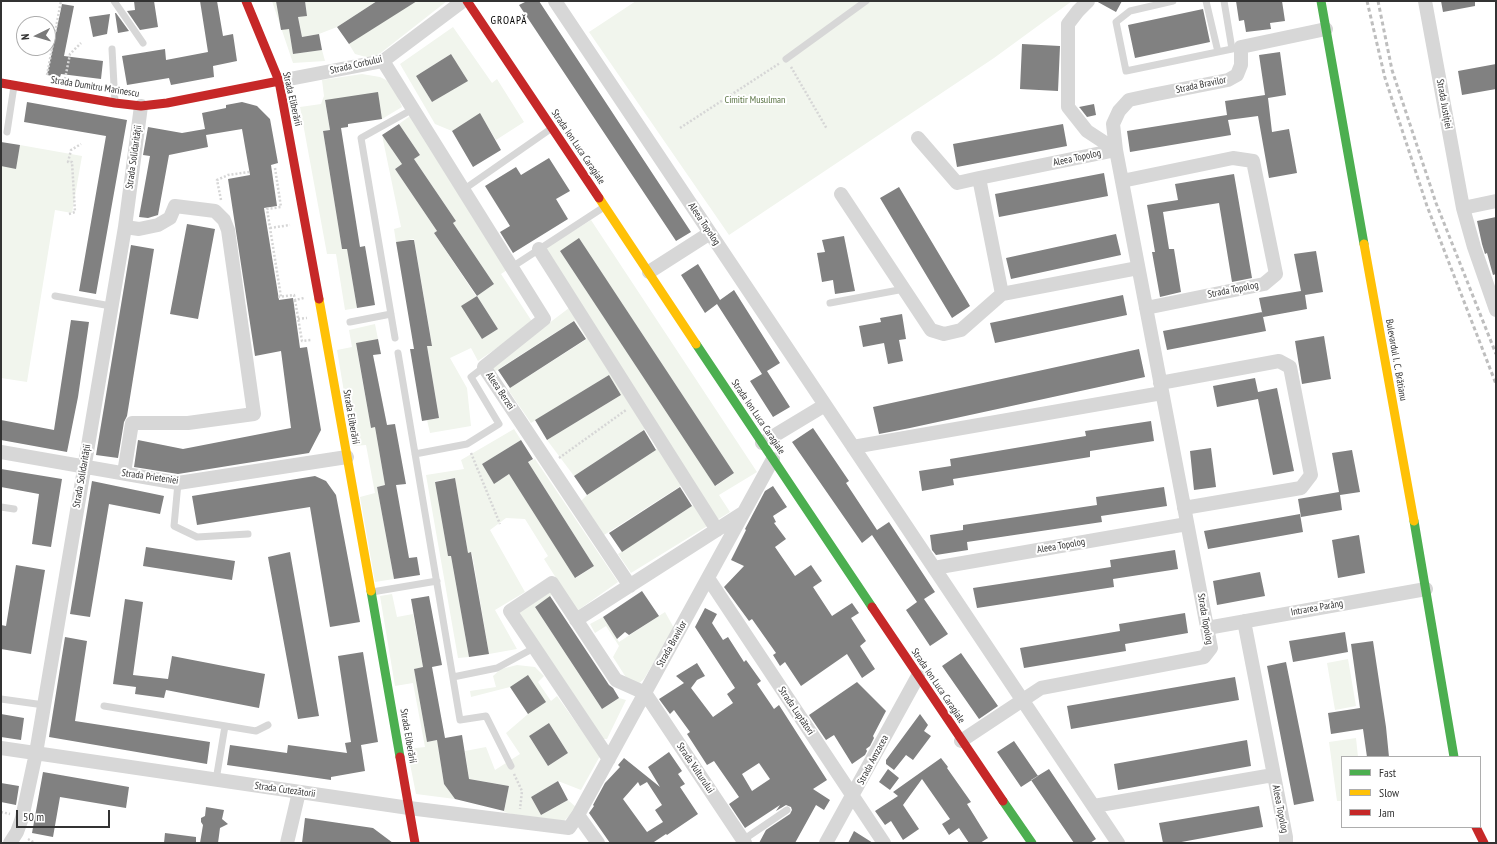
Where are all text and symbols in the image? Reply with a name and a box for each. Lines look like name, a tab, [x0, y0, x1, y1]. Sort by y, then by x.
district label: GROAPĂ	[491, 14, 527, 28]
north arrow	[16, 16, 56, 56]
text: N	[18, 33, 32, 41]
street label: Strada Corbului	[329, 53, 383, 77]
street label: Strada Eliberării	[280, 71, 304, 127]
street label: Strada Dumitru Marinescu	[50, 74, 140, 100]
street label: Strada Bravilor	[1175, 74, 1227, 96]
street label: Strada Justiției	[1434, 78, 1454, 130]
park label: Cimitir Musulman	[725, 94, 785, 106]
street label: Strada Ion Luca Caragiale	[549, 107, 607, 187]
street label: Strada Solidarității	[124, 124, 144, 190]
street label: Aleea Topolog	[1052, 147, 1102, 169]
street label: Aleea Topolog	[685, 200, 723, 248]
street label: Strada Topolog	[1207, 279, 1259, 301]
street label: Bulevardul I. C. Brătianu	[1383, 318, 1409, 402]
street label: Aleea Berzei	[483, 370, 517, 412]
street label: Strada Ion Luca Caragiale	[729, 377, 787, 457]
street label: Strada Eliberării	[340, 389, 362, 445]
street label: Strada Solidarității	[70, 443, 94, 509]
street label: Strada Prieteniei	[121, 467, 179, 487]
street label: Aleea Topolog	[1036, 536, 1086, 556]
street label: Strada Topolog	[1195, 593, 1215, 645]
street label: Intrarea Parâng	[1290, 597, 1344, 619]
street label: Strada Bravilor	[654, 619, 690, 669]
street label: Strada Ion Luca Caragiale	[909, 646, 967, 726]
street label: Strada Luptători	[775, 685, 817, 737]
street label: Strada Eliberării	[397, 708, 419, 764]
street label: Strada Amzacea	[855, 733, 891, 787]
street label: Strada Vulturului	[674, 741, 716, 795]
legend	[1341, 756, 1481, 828]
text: Fast	[1379, 765, 1396, 780]
street label: Strada Cutezătorii	[254, 780, 316, 800]
street label: Aleea Topolog	[1269, 784, 1291, 834]
text: Slow	[1379, 785, 1399, 800]
scale bar	[18, 802, 112, 828]
text: Jam	[1379, 805, 1395, 820]
text: 50 m	[23, 809, 44, 824]

